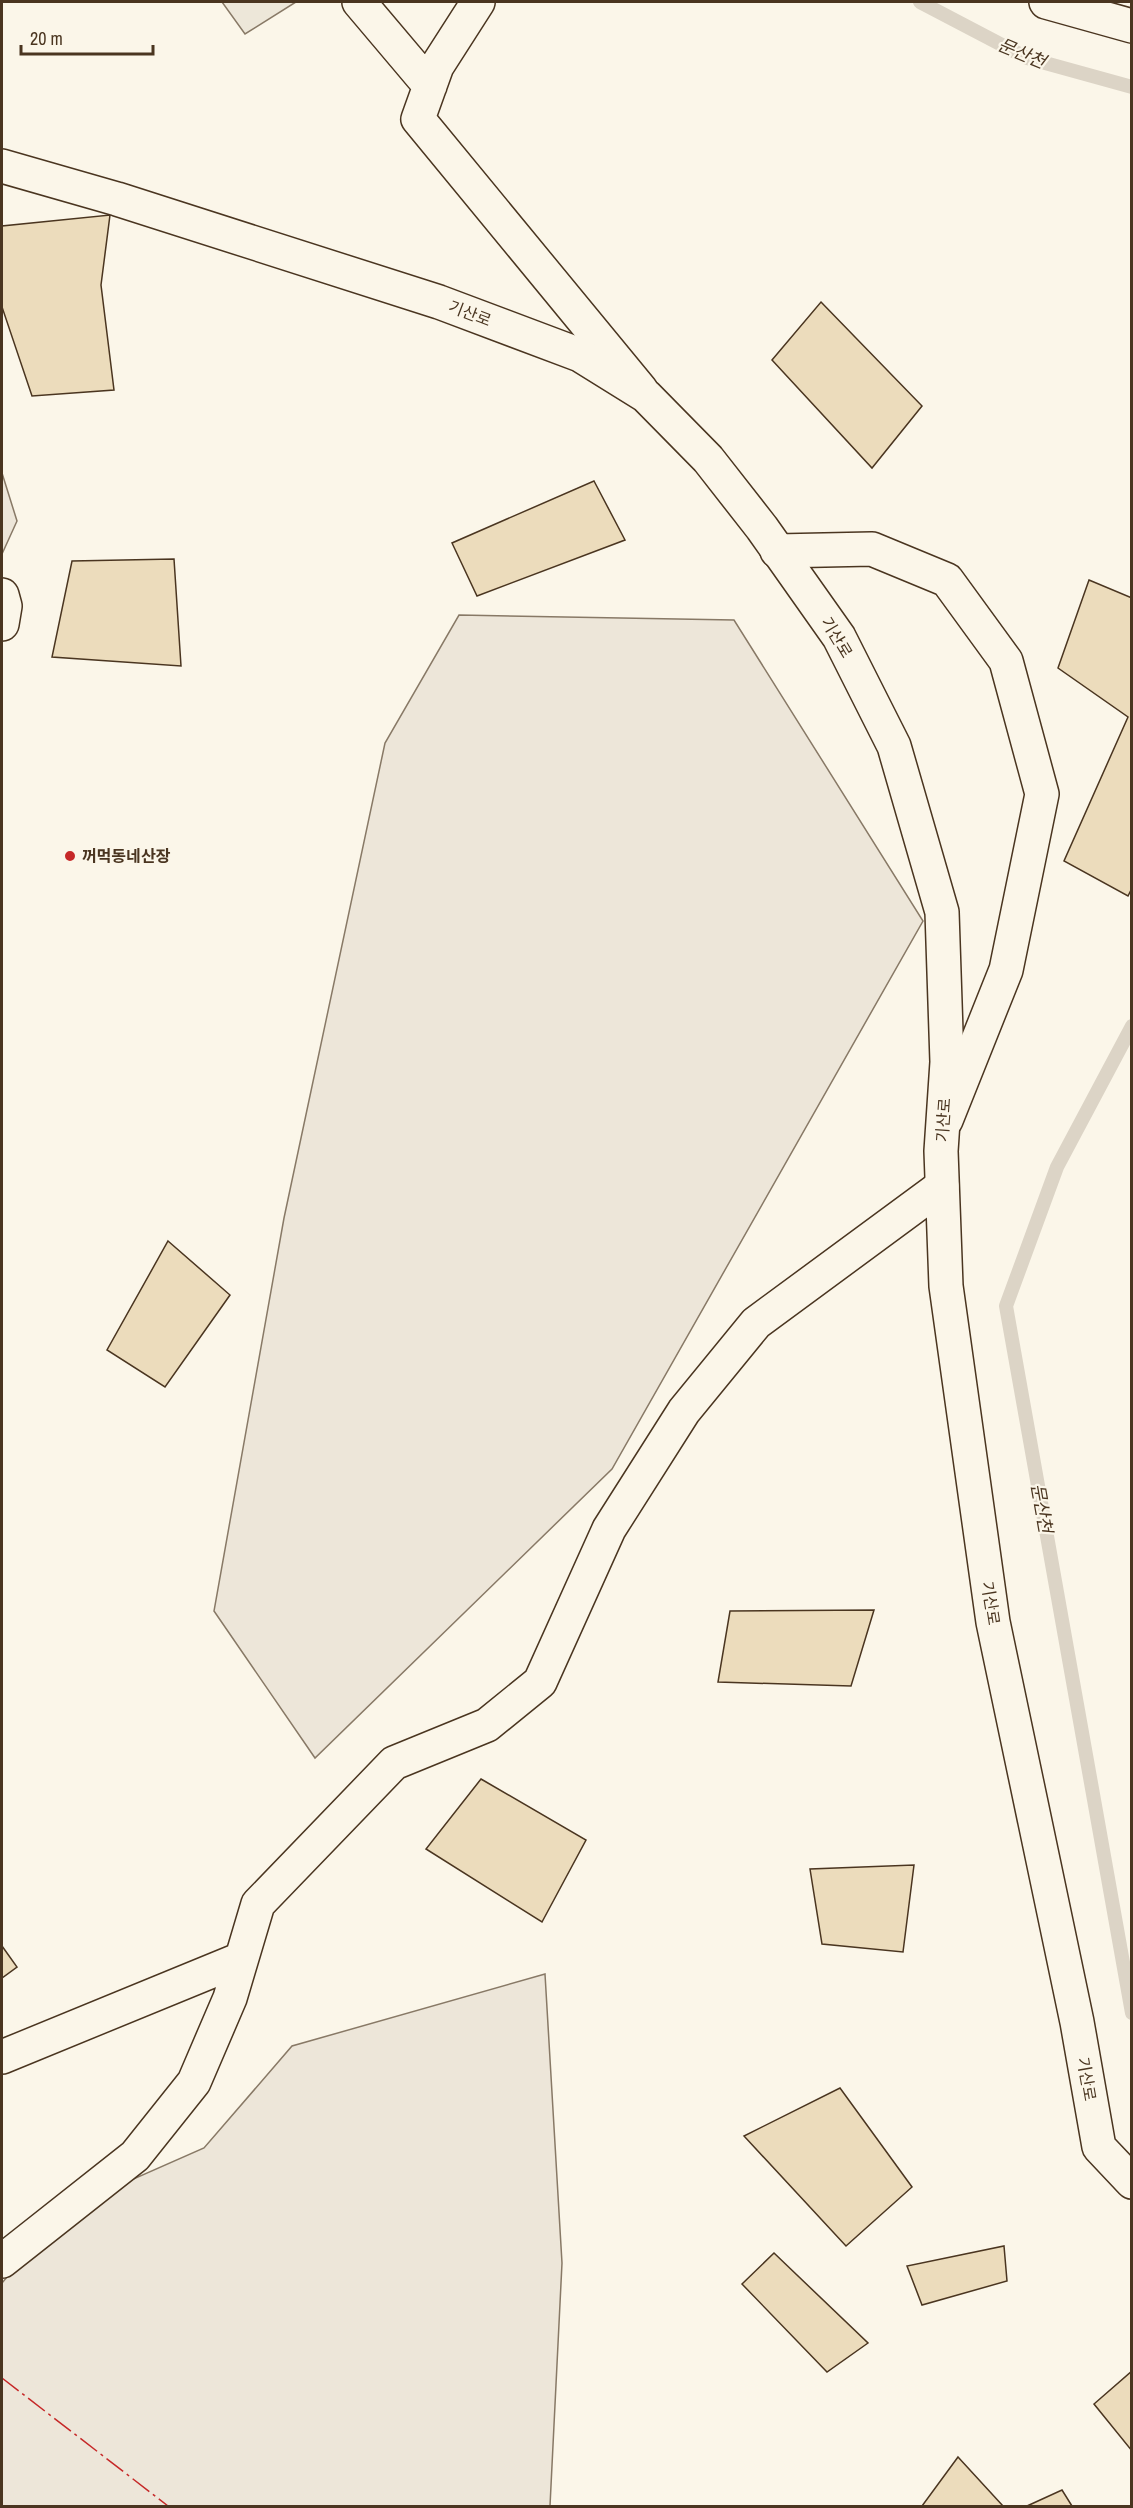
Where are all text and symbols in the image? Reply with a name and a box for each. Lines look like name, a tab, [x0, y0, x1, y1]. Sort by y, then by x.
scale bar	[21, 18, 153, 56]
text: 20 m	[30, 26, 63, 51]
water label: 문산천	[994, 32, 1052, 75]
street label: 기산로	[445, 295, 495, 331]
street label: 기산로	[816, 612, 858, 662]
place label: 꺼먹동네산장	[82, 845, 171, 867]
marker: 꺼먹동네산장	[63, 849, 77, 863]
street label: 기산로	[930, 1097, 956, 1143]
water label: 문산천	[1025, 1481, 1059, 1537]
street label: 기산로	[977, 1579, 1005, 1627]
street label: 기산로	[1072, 2055, 1102, 2103]

